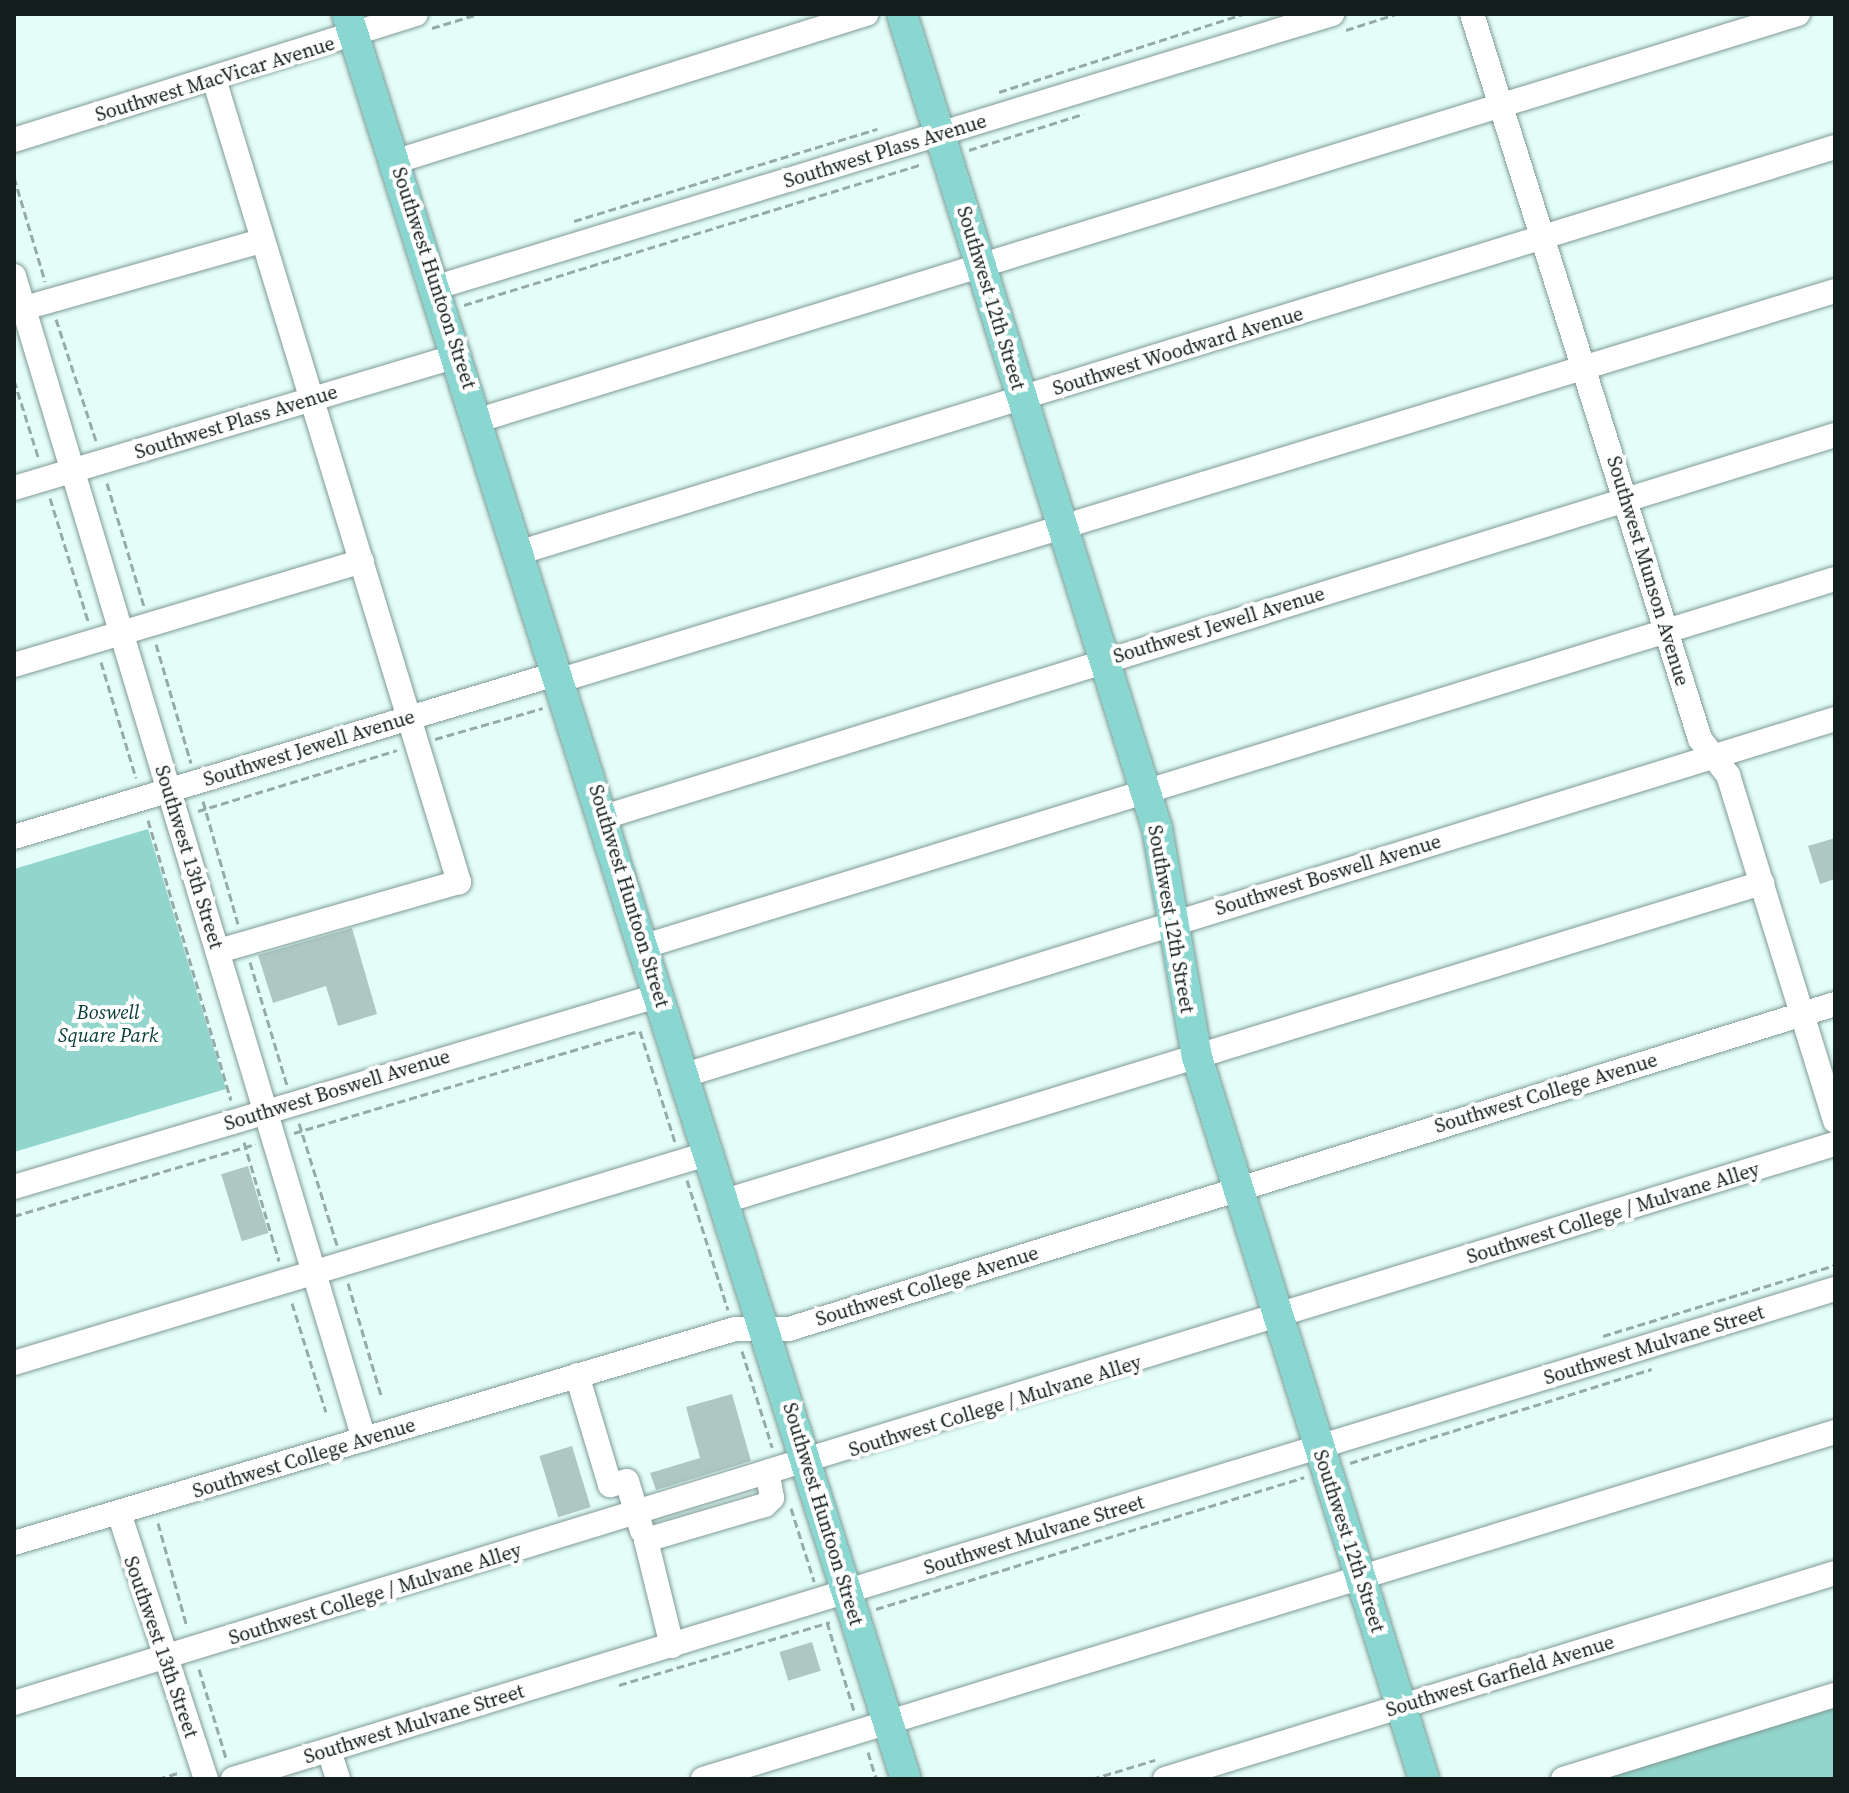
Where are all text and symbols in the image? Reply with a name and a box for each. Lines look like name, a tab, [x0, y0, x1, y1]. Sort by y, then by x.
street label: Southwest MacVicar Avenue	[92, 31, 338, 127]
street label: Southwest Plass Avenue	[781, 109, 989, 193]
street label: Southwest Huntoon Street	[387, 164, 481, 392]
street label: Southwest 12th Street	[952, 203, 1030, 393]
street label: Southwest Woodward Avenue	[1050, 301, 1306, 401]
street label: Southwest Plass Avenue	[132, 380, 340, 464]
street label: Southwest Munson Avenue	[1602, 453, 1694, 689]
street label: Southwest Jewell Avenue	[1110, 581, 1328, 669]
street label: Southwest Jewell Avenue	[200, 704, 418, 792]
street label: Southwest 13th Street	[150, 762, 228, 952]
street label: Southwest Huntoon Street	[584, 782, 674, 1010]
street label: Southwest 12th Street	[1143, 823, 1199, 1015]
street label: Southwest Boswell Avenue	[1212, 829, 1444, 921]
park label: Boswell Square Park	[58, 1001, 158, 1048]
street label: Southwest Boswell Avenue	[221, 1044, 453, 1136]
street label: Southwest College Avenue	[1432, 1048, 1660, 1138]
street label: Southwest College / Mulvane Alley	[1464, 1157, 1762, 1269]
street label: Southwest College Avenue	[813, 1241, 1041, 1331]
street label: Southwest Mulvane Street	[1541, 1300, 1767, 1390]
street label: Southwest College / Mulvane Alley	[846, 1350, 1144, 1462]
street label: Southwest Huntoon Street	[778, 1400, 868, 1628]
street label: Southwest College Avenue	[190, 1413, 418, 1503]
street label: Southwest 12th Street	[1308, 1447, 1390, 1635]
street label: Southwest Mulvane Street	[921, 1490, 1147, 1580]
street label: Southwest College / Mulvane Alley	[226, 1538, 524, 1650]
street label: Southwest 13th Street	[119, 1553, 203, 1741]
street label: Southwest Garfield Avenue	[1383, 1630, 1617, 1722]
street label: Southwest Mulvane Street	[301, 1679, 527, 1769]

